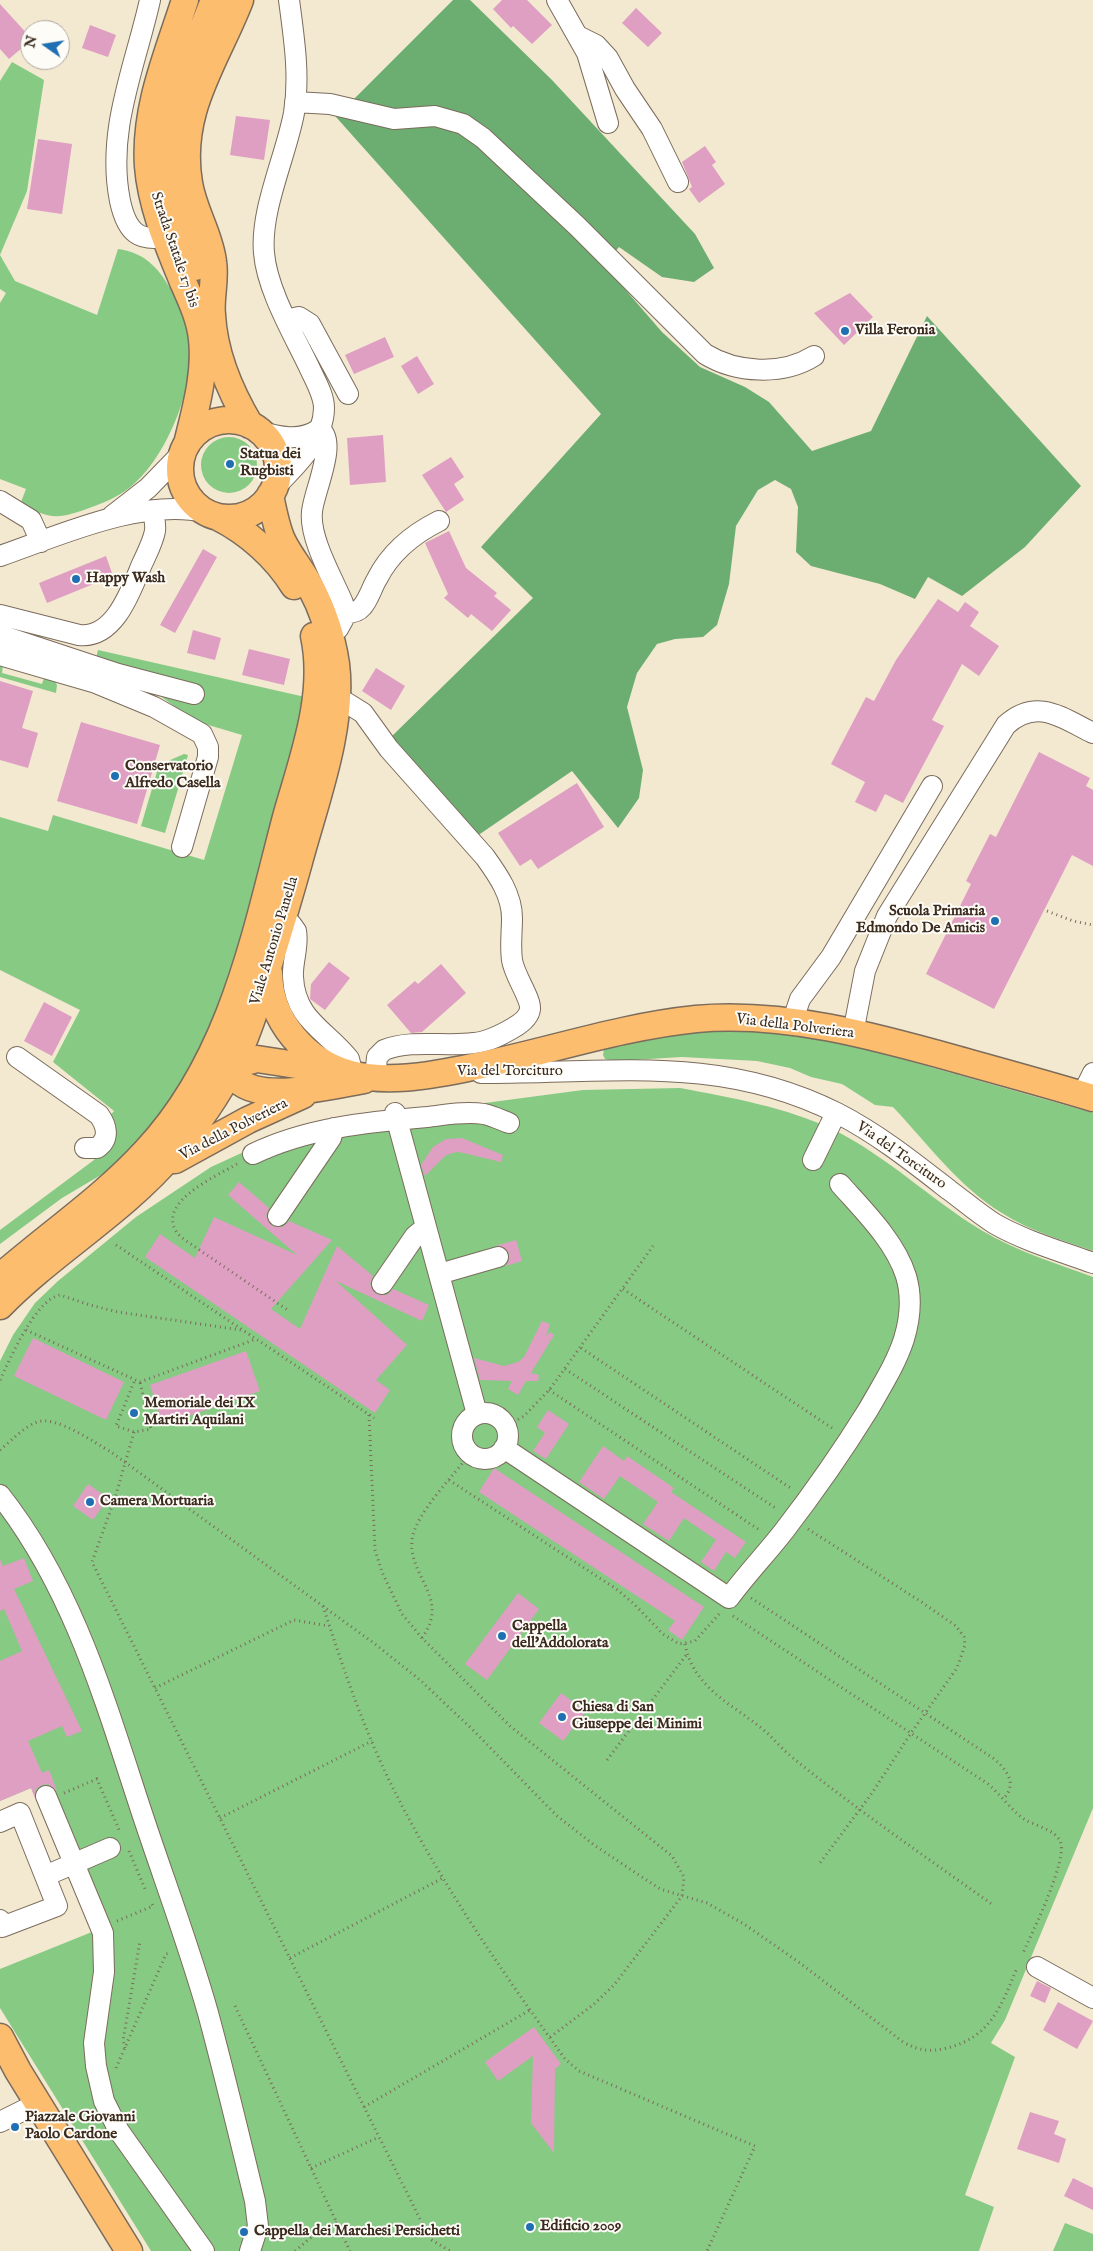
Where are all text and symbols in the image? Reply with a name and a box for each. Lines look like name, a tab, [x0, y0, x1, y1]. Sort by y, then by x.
north arrow	[20, 20, 70, 70]
text: N	[21, 34, 41, 50]
street label: Strada Statale 17 bis	[146, 190, 202, 310]
place label: Villa Feronia	[855, 322, 935, 340]
marker: Villa Feronia	[839, 325, 851, 337]
place label: Statua dei Rugbisti	[240, 446, 301, 481]
marker: Statua dei Rugbisti	[224, 458, 236, 470]
place label: Happy Wash	[86, 570, 165, 588]
marker: Happy Wash	[70, 573, 82, 585]
place label: Conservatorio Alfredo Casella	[125, 758, 221, 793]
marker: Conservatorio Alfredo Casella	[109, 770, 121, 782]
street label: Viale Antonio Panella	[247, 874, 303, 1008]
place label: Scuola Primaria Edmondo De Amicis	[856, 903, 985, 938]
marker: Scuola Primaria Edmondo De Amicis	[989, 915, 1001, 927]
street label: Via della Polveriera	[735, 1011, 855, 1043]
street label: Via del Torcituro	[457, 1063, 563, 1081]
street label: Via della Polveriera	[177, 1095, 291, 1165]
street label: Via del Torcituro	[852, 1118, 950, 1194]
place label: Memoriale dei IX Martiri Aquilani	[144, 1395, 255, 1430]
marker: Memoriale dei IX Martiri Aquilani	[128, 1407, 140, 1419]
place label: Camera Mortuaria	[100, 1493, 214, 1511]
marker: Camera Mortuaria	[84, 1496, 96, 1508]
place label: Cappella dell'Addolorata	[512, 1618, 608, 1653]
marker: Cappella dell'Addolorata	[496, 1630, 508, 1642]
place label: Chiesa di San Giuseppe dei Minimi	[572, 1699, 702, 1734]
marker: Chiesa di San Giuseppe dei Minimi	[556, 1711, 568, 1723]
place label: Piazzale Giovanni Paolo Cardone	[25, 2109, 136, 2144]
marker: Piazzale Giovanni Paolo Cardone	[9, 2121, 21, 2133]
place label: Edificio 2009	[540, 2218, 621, 2236]
marker: Edificio 2009	[524, 2221, 536, 2233]
place label: Cappella dei Marchesi Persichetti	[254, 2223, 460, 2241]
marker: Cappella dei Marchesi Persichetti	[238, 2226, 250, 2238]

